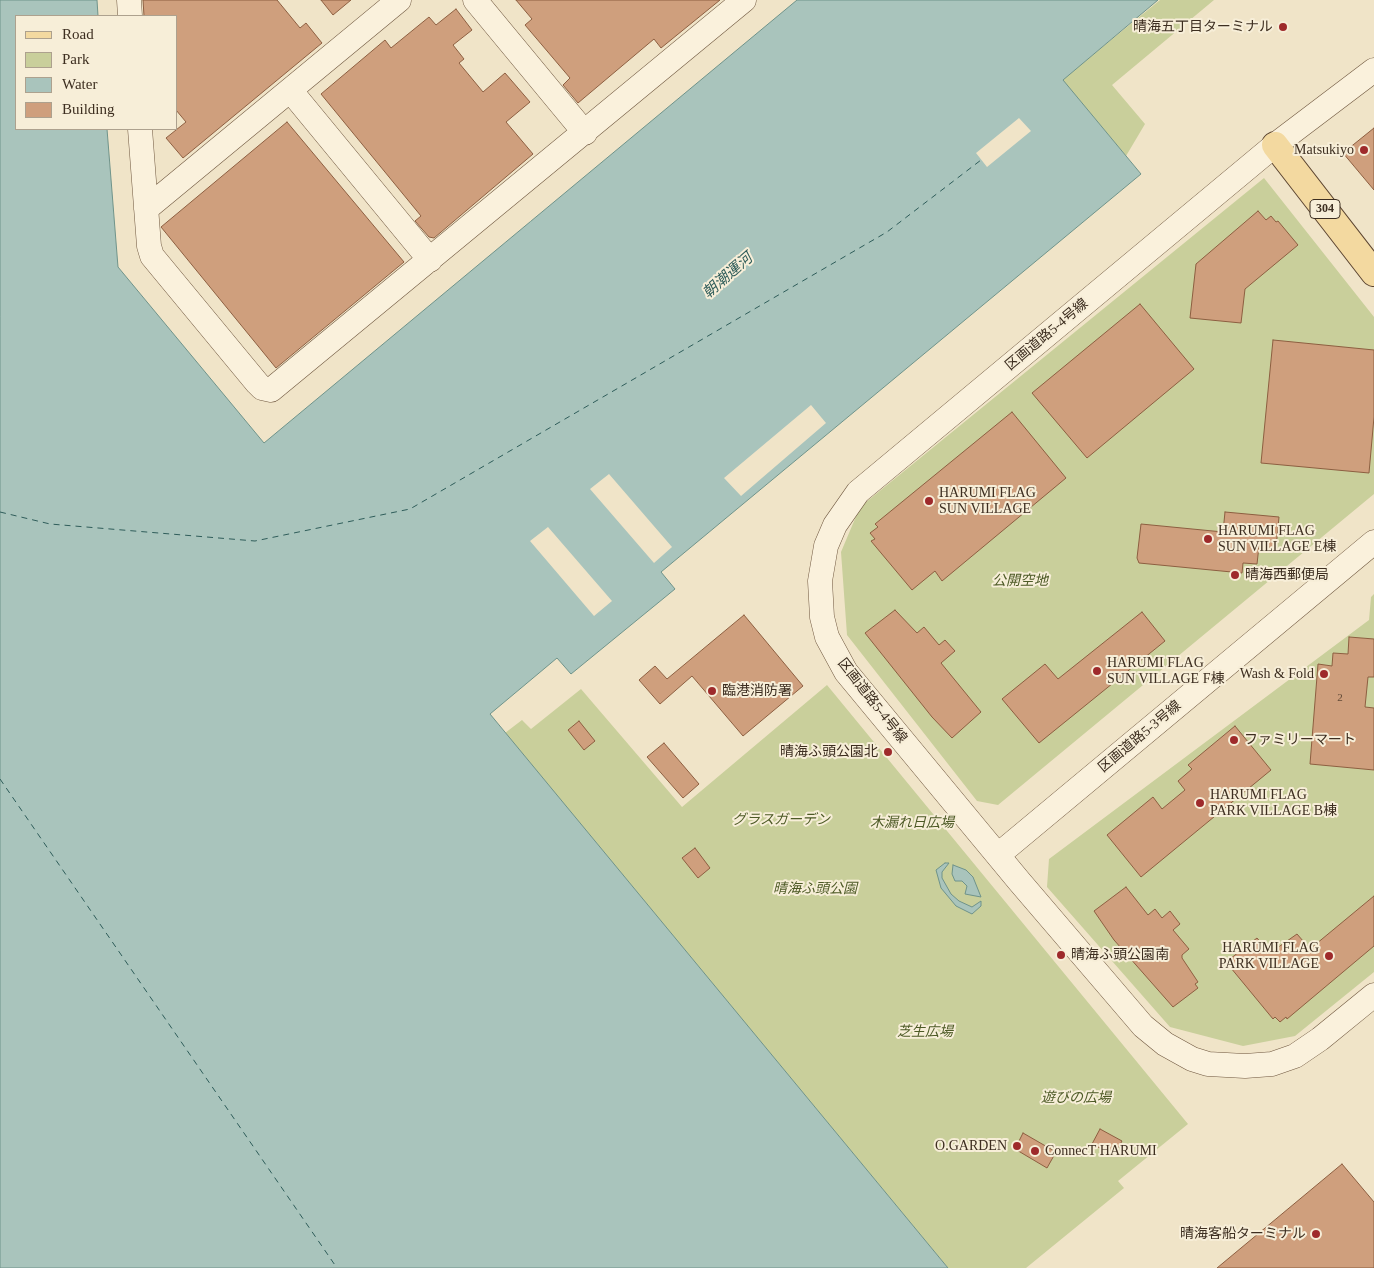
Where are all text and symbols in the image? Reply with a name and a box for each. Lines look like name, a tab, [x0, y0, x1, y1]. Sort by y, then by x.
legend	[15, 15, 178, 130]
place label: 晴海五丁目ターミナル	[1133, 19, 1273, 35]
marker: 晴海五丁目ターミナル	[1277, 21, 1289, 33]
text: Road	[62, 26, 94, 42]
text: Park	[62, 51, 90, 67]
text: Water	[62, 76, 97, 92]
text: Building	[62, 101, 115, 117]
place label: Matsukiyo	[1294, 142, 1354, 158]
marker: Matsukiyo	[1358, 144, 1370, 156]
road number: 304	[1310, 200, 1340, 218]
water label: 朝潮運河	[699, 250, 757, 302]
street label: 区画道路5-4号線	[1002, 296, 1092, 374]
place label: HARUMI FLAG SUN VILLAGE	[939, 485, 1036, 518]
marker: HARUMI FLAG SUN VILLAGE	[923, 495, 935, 507]
place label: HARUMI FLAG SUN VILLAGE E棟	[1218, 523, 1336, 556]
marker: HARUMI FLAG SUN VILLAGE E棟	[1202, 533, 1214, 545]
place label: 晴海西郵便局	[1245, 567, 1329, 583]
marker: 晴海西郵便局	[1229, 569, 1241, 581]
park label: 公開空地	[992, 573, 1048, 589]
street label: 区画道路5-4号線	[834, 655, 910, 747]
place label: HARUMI FLAG SUN VILLAGE F棟	[1107, 655, 1224, 688]
marker: HARUMI FLAG SUN VILLAGE F棟	[1091, 665, 1103, 677]
place label: Wash & Fold	[1240, 666, 1314, 682]
marker: Wash & Fold	[1318, 668, 1330, 680]
place label: 臨港消防署	[722, 683, 792, 699]
marker: 臨港消防署	[706, 685, 718, 697]
house number: 2	[1337, 691, 1343, 705]
street label: 区画道路5-3号線	[1095, 698, 1185, 776]
place label: ファミリーマート	[1244, 732, 1356, 748]
marker: ファミリーマート	[1228, 734, 1240, 746]
place label: 晴海ふ頭公園北	[780, 744, 878, 760]
marker: 晴海ふ頭公園北	[882, 746, 894, 758]
place label: HARUMI FLAG PARK VILLAGE B棟	[1210, 787, 1337, 820]
marker: HARUMI FLAG PARK VILLAGE B棟	[1194, 797, 1206, 809]
park label: グラスガーデン	[732, 812, 830, 828]
park label: 木漏れ日広場	[870, 815, 954, 831]
park label: 晴海ふ頭公園	[773, 881, 857, 897]
place label: HARUMI FLAG PARK VILLAGE	[1219, 940, 1319, 972]
place label: 晴海ふ頭公園南	[1071, 947, 1169, 963]
marker: 晴海ふ頭公園南	[1055, 949, 1067, 961]
marker: HARUMI FLAG PARK VILLAGE	[1323, 950, 1335, 962]
park label: 芝生広場	[897, 1024, 953, 1040]
park label: 遊びの広場	[1041, 1090, 1111, 1106]
place label: O.GARDEN	[935, 1138, 1007, 1154]
marker: O.GARDEN	[1011, 1140, 1023, 1152]
place label: ConnecT HARUMI	[1045, 1143, 1157, 1159]
marker: ConnecT HARUMI	[1029, 1145, 1041, 1157]
place label: 晴海客船ターミナル	[1180, 1226, 1306, 1242]
marker: 晴海客船ターミナル	[1310, 1228, 1322, 1240]

